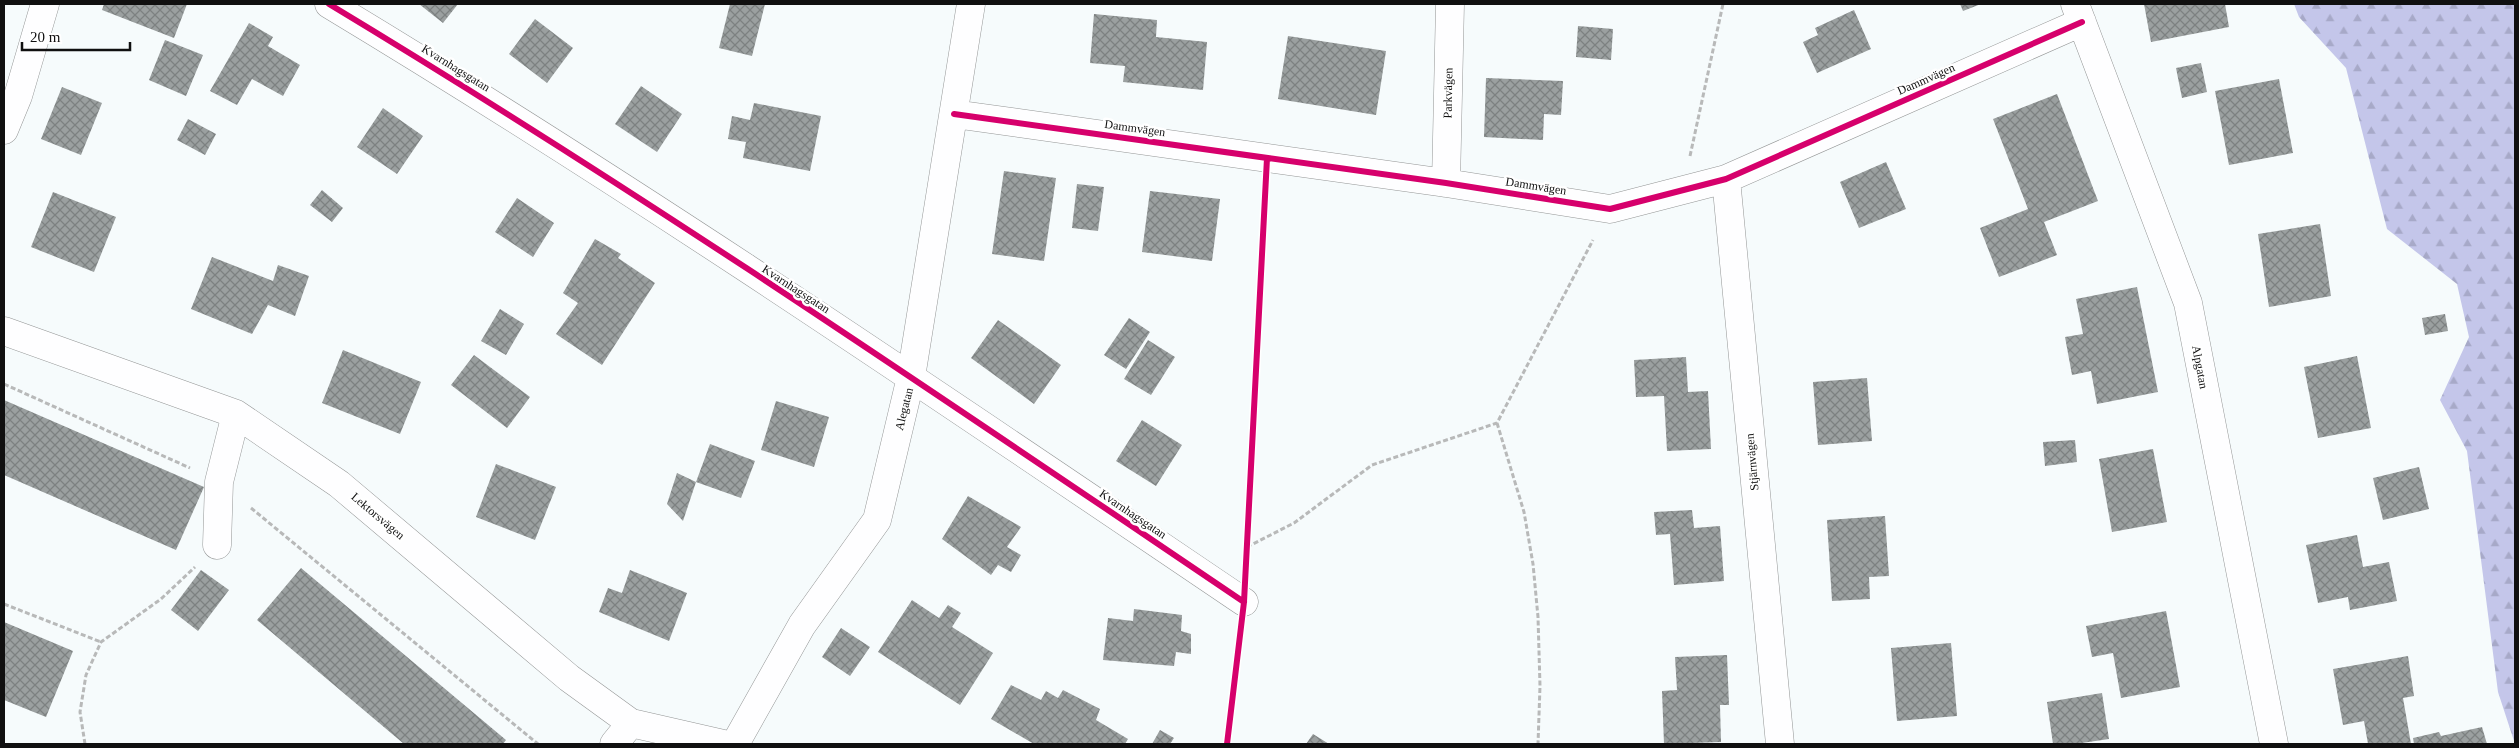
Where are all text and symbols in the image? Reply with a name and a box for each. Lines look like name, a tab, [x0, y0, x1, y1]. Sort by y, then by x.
scale bar	[22, 20, 130, 52]
text: 20 m	[30, 29, 61, 45]
street label: Kvarnhagsgatan	[419, 41, 493, 95]
street label: Dammvägen	[1895, 60, 1957, 98]
street label: Parkvägen	[1441, 68, 1455, 118]
street label: Dammvägen	[1104, 117, 1166, 139]
street label: Dammvägen	[1505, 174, 1567, 198]
street label: Kvarnhagsgatan	[759, 262, 833, 316]
street label: Alpgatan	[2189, 344, 2211, 390]
street label: Alegatan	[892, 386, 916, 432]
street label: Stjärnvägen	[1743, 433, 1761, 491]
street label: Kvarnhagsgatan	[1097, 486, 1169, 542]
street label: Lektorsvägen	[348, 490, 408, 542]

